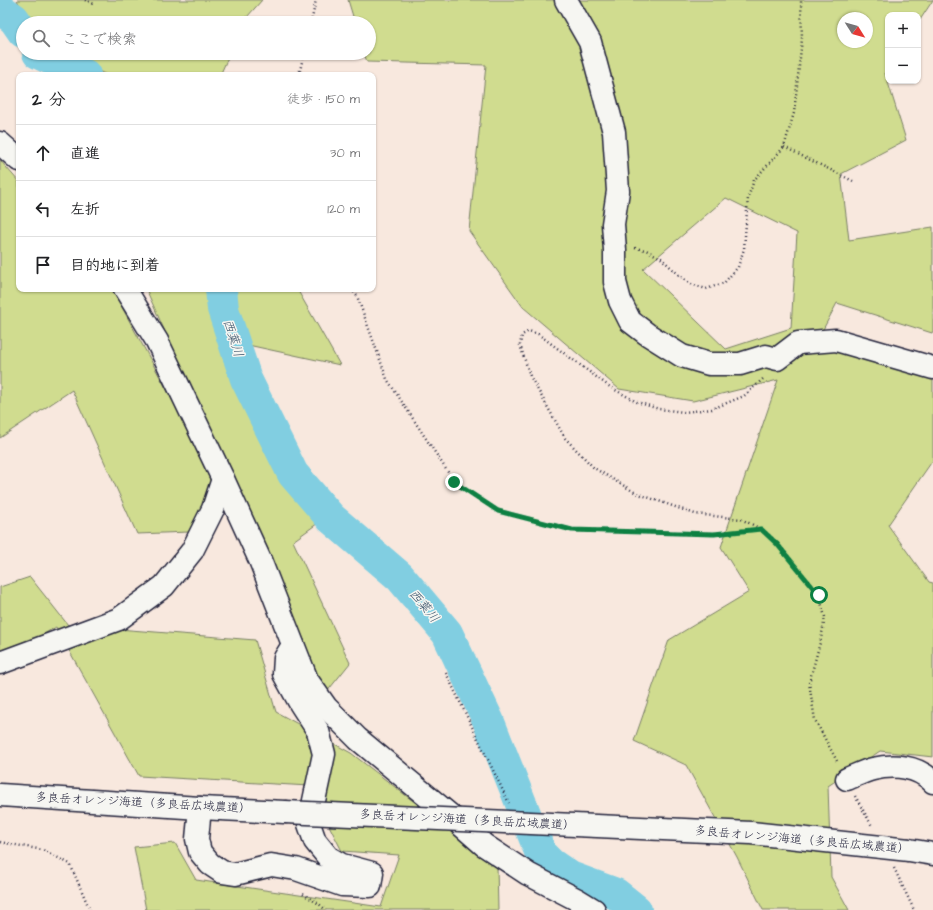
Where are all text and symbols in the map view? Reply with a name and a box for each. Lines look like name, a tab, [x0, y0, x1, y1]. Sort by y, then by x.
north arrow	[837, 12, 873, 48]
map controls	[885, 12, 921, 84]
button: +	[885, 12, 921, 48]
search box	[16, 16, 376, 60]
icon: search	[30, 27, 52, 49]
text: ここで検索	[62, 29, 137, 50]
button: −	[885, 48, 921, 84]
text: 2 分	[32, 88, 66, 112]
text: 徒歩 · 150 m	[287, 90, 360, 108]
icon: ahead	[32, 142, 54, 164]
text: 直進	[70, 143, 100, 164]
text: 30 m	[330, 144, 360, 162]
icon: left	[32, 198, 54, 220]
text: 左折	[70, 199, 100, 220]
text: 120 m	[327, 200, 360, 218]
icon: arrive	[32, 254, 54, 276]
text: 目的地に到着	[70, 255, 160, 276]
water label: 西葉川	[218, 317, 248, 359]
route end	[445, 473, 463, 491]
water label: 西葉川	[405, 585, 443, 627]
route start	[810, 586, 828, 604]
street label: 多良岳オレンジ海道（多良岳広域農道）	[35, 789, 251, 817]
street label: 多良岳オレンジ海道（多良岳広域農道）	[359, 806, 575, 834]
street label: 多良岳オレンジ海道（多良岳広域農道）	[694, 822, 910, 858]

